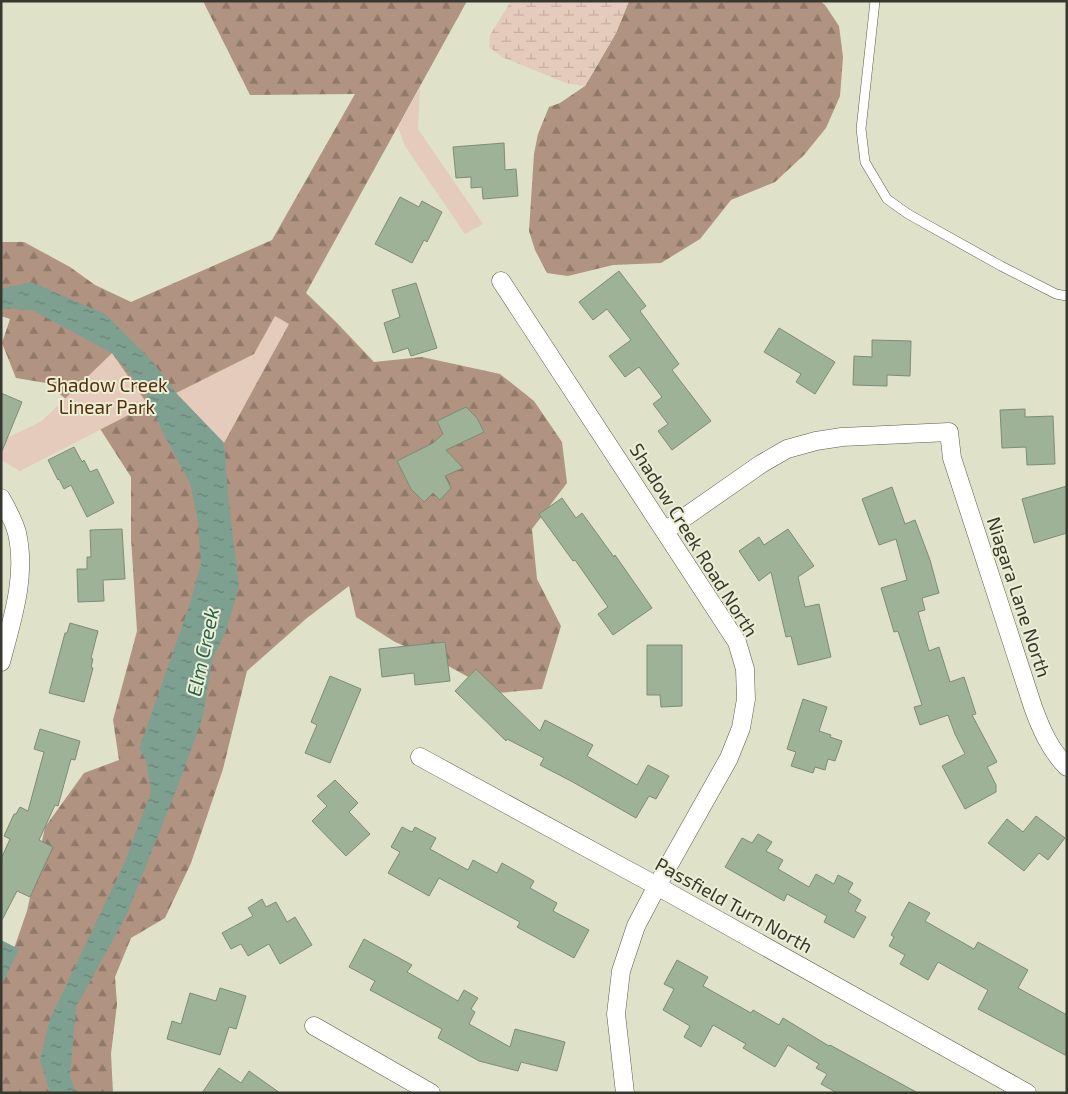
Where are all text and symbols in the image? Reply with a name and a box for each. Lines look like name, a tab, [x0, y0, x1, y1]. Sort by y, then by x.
park label: Shadow Creek Linear Park	[46, 373, 168, 418]
street label: Shadow Creek Road North	[625, 439, 763, 641]
street label: Niagara Lane North	[983, 514, 1056, 680]
water label: Elm Creek	[181, 605, 223, 698]
street label: Passfield Turn North	[652, 852, 817, 957]

